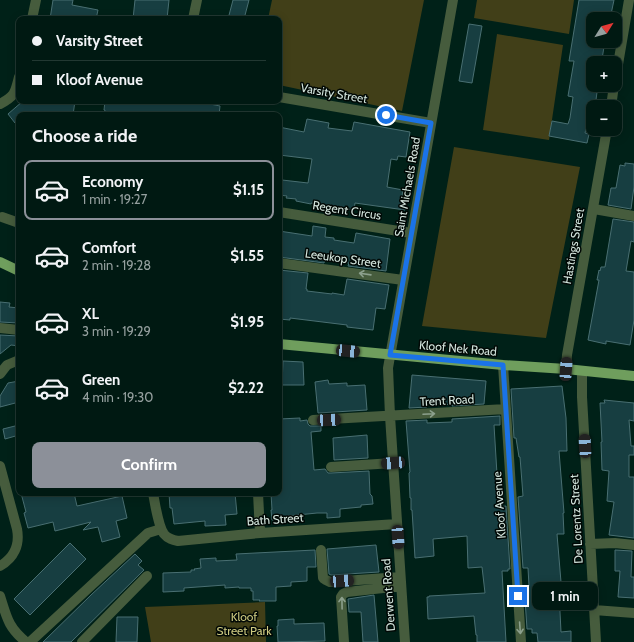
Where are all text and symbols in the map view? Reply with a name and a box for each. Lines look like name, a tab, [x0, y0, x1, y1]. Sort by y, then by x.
north arrow	[586, 12, 622, 48]
map controls	[586, 12, 622, 136]
text: Varsity Street	[56, 32, 143, 50]
button: +	[586, 56, 622, 92]
text: Kloof Avenue	[56, 71, 143, 89]
street label: Varsity Street	[299, 80, 369, 106]
button: −	[586, 100, 622, 136]
route start	[377, 106, 395, 124]
text: Choose a ride	[32, 125, 137, 147]
street label: Saint Michaels Road	[391, 136, 423, 238]
icon: car	[34, 172, 70, 208]
text: Economy	[82, 173, 143, 191]
text: $1.15	[233, 181, 264, 199]
text: 1 min · 19:27	[82, 191, 147, 207]
street label: Regent Circus	[312, 197, 382, 223]
street label: Hastings Street	[559, 207, 587, 285]
icon: car	[34, 238, 70, 274]
text: Comfort	[82, 239, 136, 257]
street label: Leeukop Street	[304, 245, 382, 271]
text: $1.55	[230, 247, 264, 265]
text: 2 min · 19:28	[82, 257, 151, 273]
one-way arrow	[358, 270, 371, 278]
icon: car	[34, 304, 70, 340]
text: XL	[82, 305, 99, 323]
text: $1.95	[230, 313, 264, 331]
text: 3 min · 19:29	[82, 323, 151, 339]
street label: Kloof Nek Road	[419, 337, 497, 359]
car	[335, 344, 361, 358]
car	[559, 357, 573, 381]
icon: car	[34, 370, 70, 406]
text: Green	[82, 371, 120, 389]
text: $2.22	[228, 379, 264, 397]
text: 4 min · 19:30	[82, 389, 153, 405]
street label: Trent Road	[419, 391, 475, 409]
one-way arrow	[422, 411, 435, 418]
car	[317, 413, 341, 427]
car	[578, 434, 592, 458]
button: Confirm	[32, 442, 266, 488]
car	[381, 456, 405, 470]
street label: Kloof Avenue	[489, 471, 509, 539]
street label: De Lorentz Street	[566, 474, 586, 564]
street label: Bath Street	[246, 510, 304, 528]
car	[391, 525, 405, 549]
street label: Derwent Road	[378, 558, 398, 632]
car	[330, 574, 354, 588]
callout: 1 min	[532, 582, 598, 610]
route end	[509, 587, 527, 605]
text: 1 min	[550, 588, 580, 604]
one-way arrow	[338, 597, 345, 610]
park label: Kloof Street Park	[216, 609, 272, 638]
one-way arrow	[517, 621, 524, 634]

